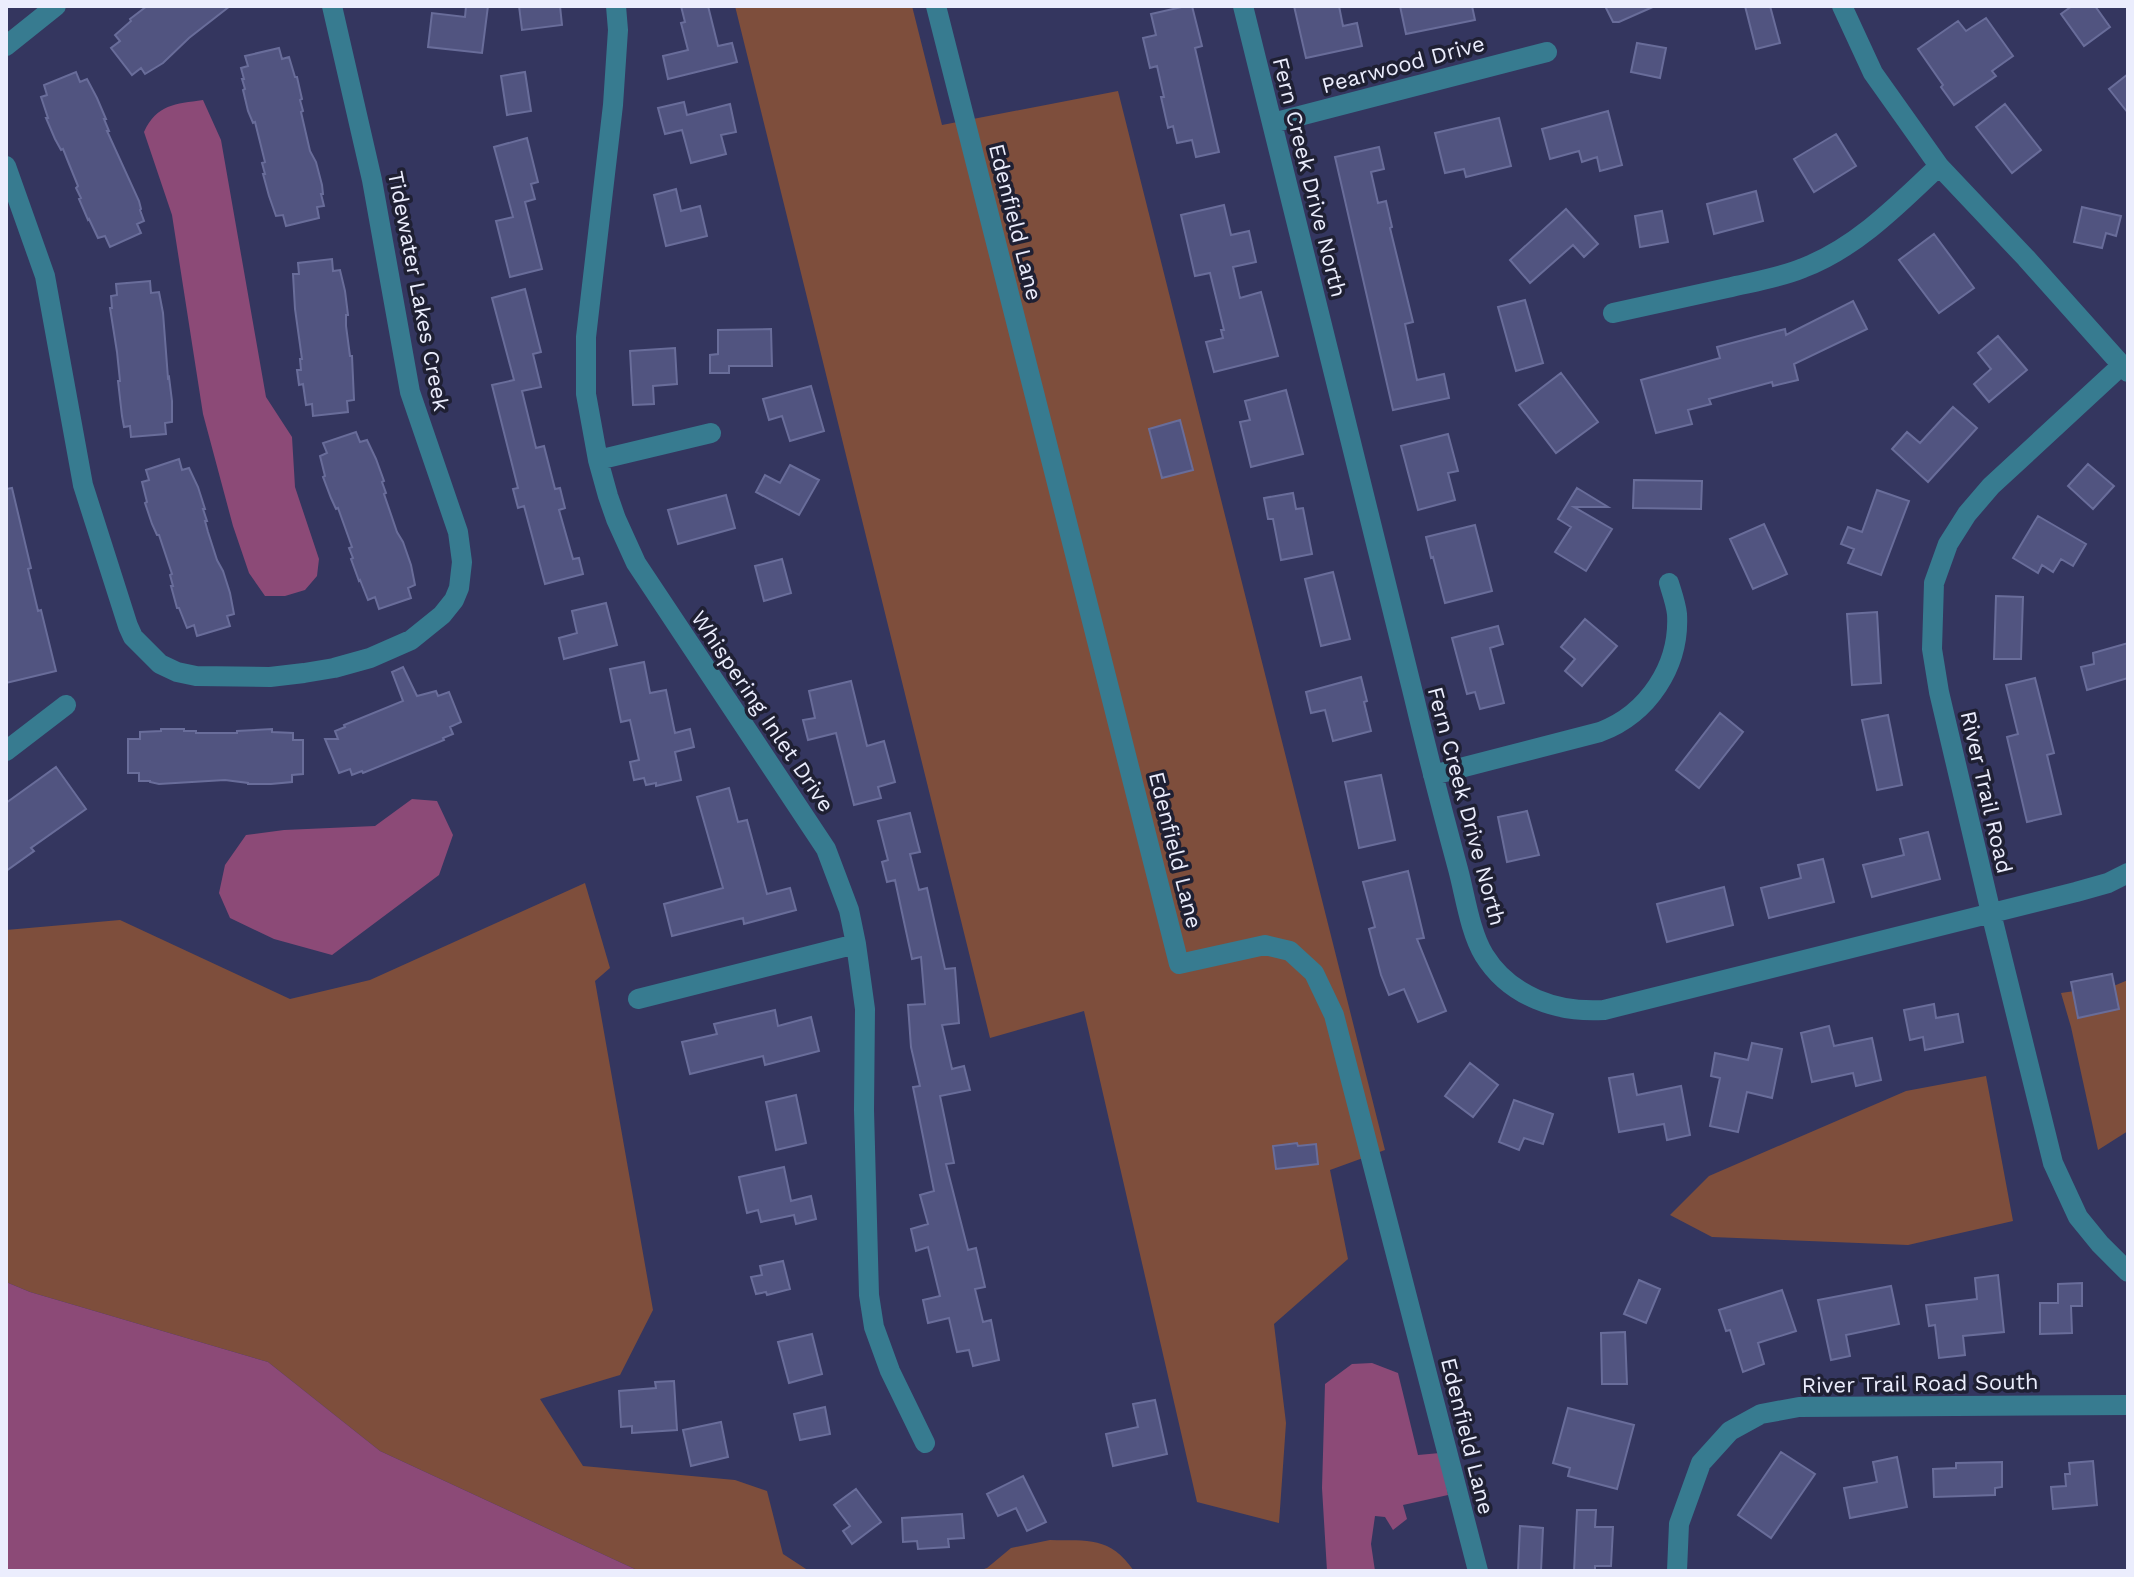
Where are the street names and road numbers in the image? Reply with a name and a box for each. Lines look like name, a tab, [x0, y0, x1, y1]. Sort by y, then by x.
street label: Pearwood Drive	[1319, 31, 1487, 98]
street label: Fern Creek Drive North	[1268, 55, 1351, 300]
street label: Edenfield Lane	[984, 141, 1047, 303]
street label: Tidewater Lakes Creek	[383, 169, 454, 413]
street label: Whispering Inlet Drive	[686, 606, 839, 816]
street label: Fern Creek Drive North	[1423, 684, 1510, 928]
street label: River Trail Road	[1956, 709, 2017, 876]
street label: Edenfield Lane	[1144, 769, 1207, 931]
street label: Edenfield Lane	[1436, 1355, 1499, 1517]
street label: River Trail Road South	[1801, 1369, 2039, 1398]

